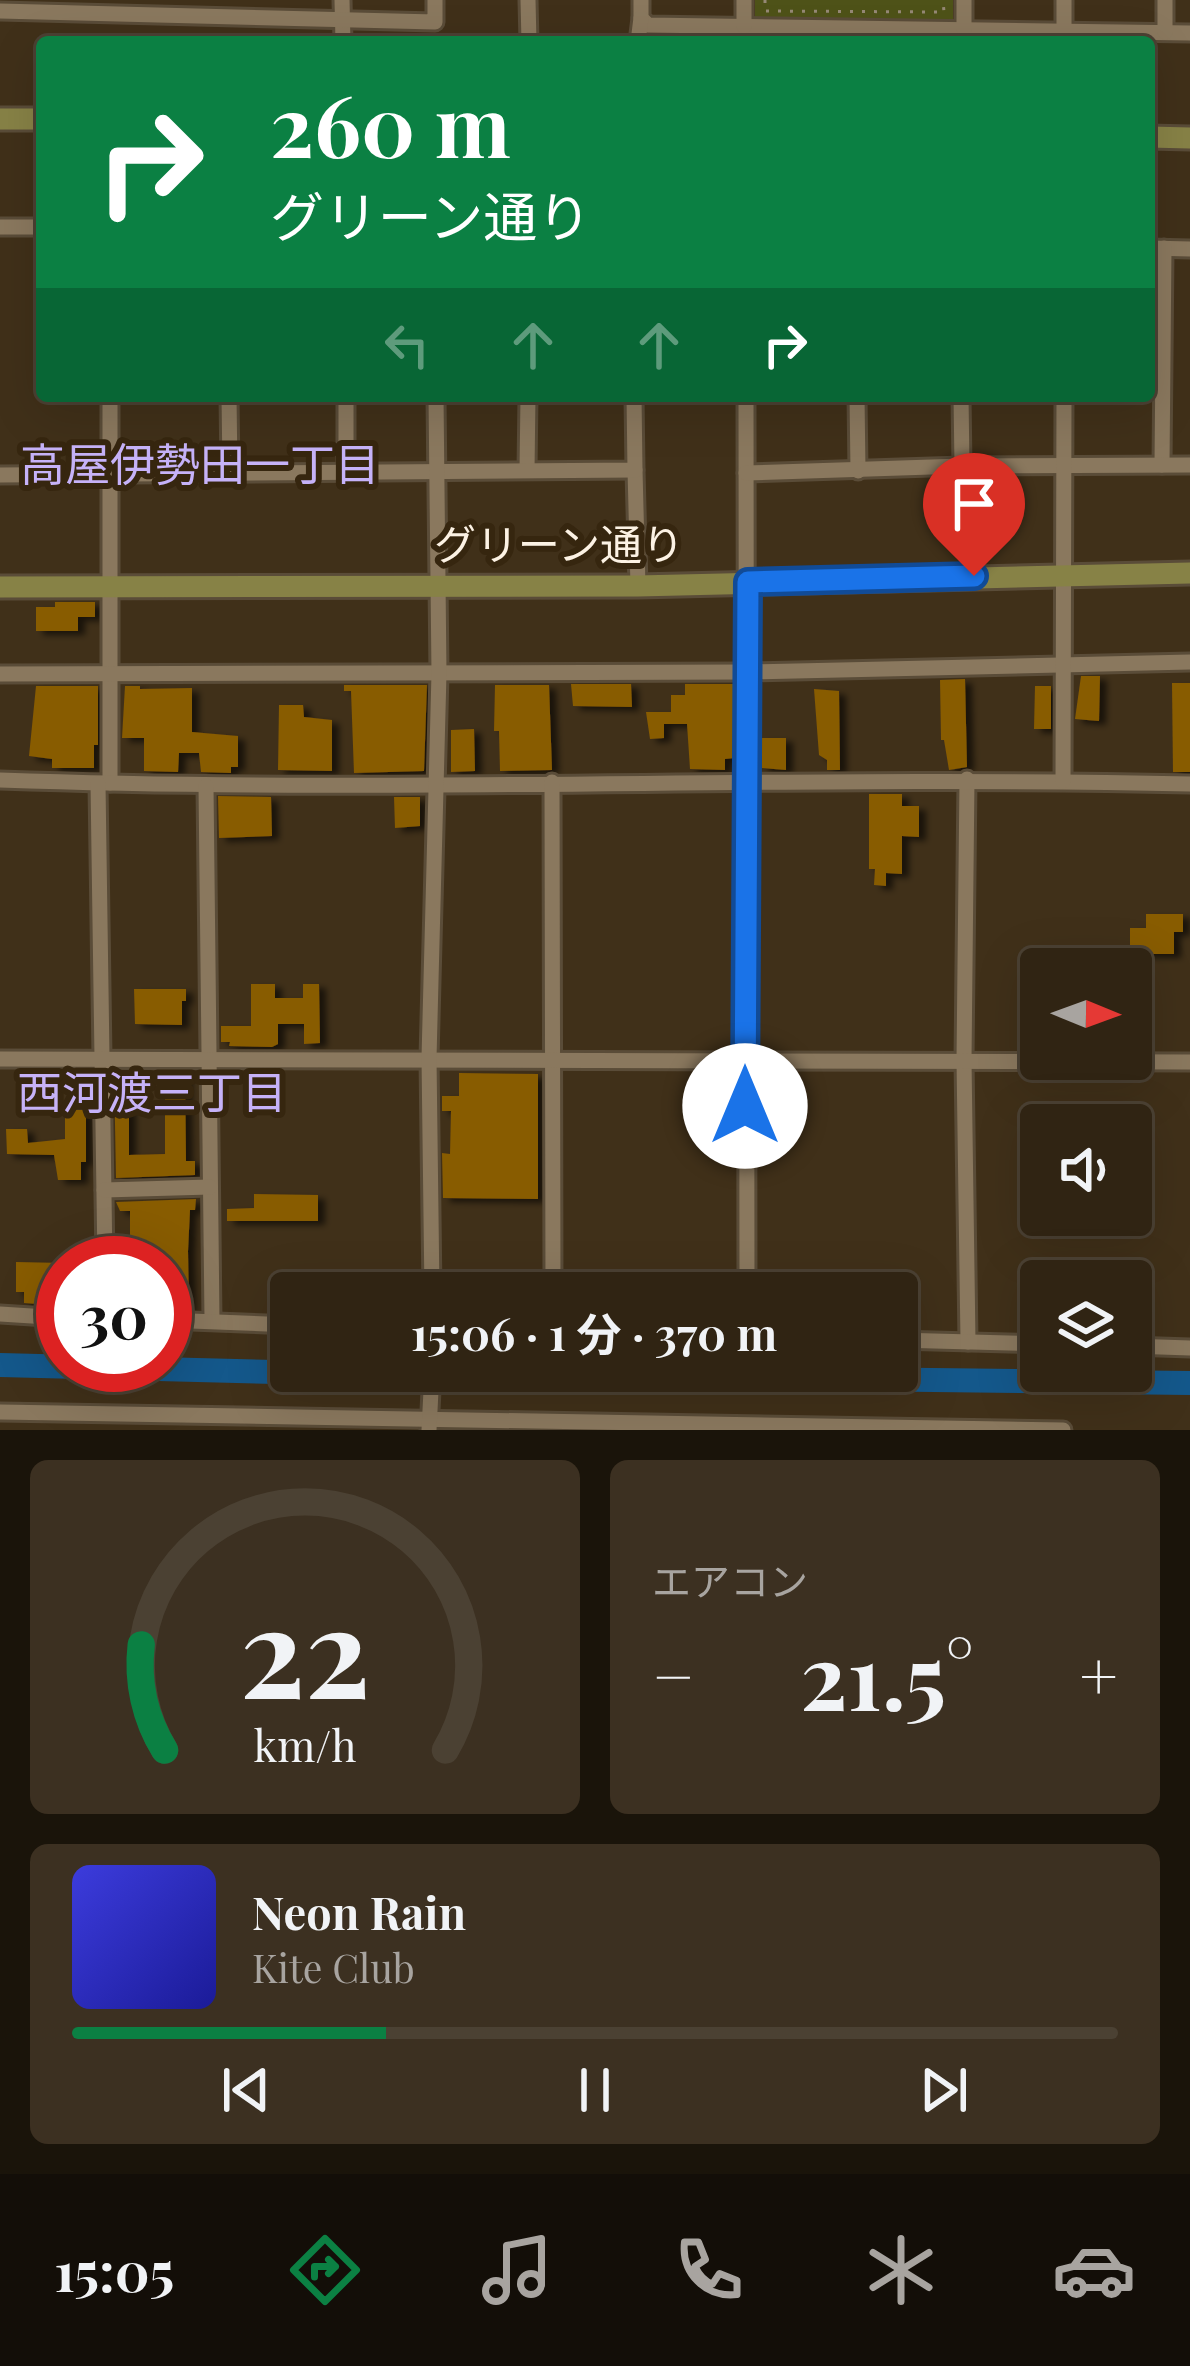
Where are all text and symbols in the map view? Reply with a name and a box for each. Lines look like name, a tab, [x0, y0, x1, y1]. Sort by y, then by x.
text: 260 m	[270, 67, 511, 179]
icon: right	[72, 84, 228, 240]
text: グリーン通り	[270, 179, 591, 251]
icon: left	[374, 312, 440, 378]
icon: ahead	[500, 312, 566, 378]
icon: ahead	[626, 312, 692, 378]
icon: right	[752, 312, 818, 378]
district label: 高屋伊勢田一丁目	[20, 432, 380, 492]
pin	[923, 453, 1025, 576]
icon: arrive	[941, 471, 1007, 537]
street label: グリーン通り	[434, 515, 684, 571]
north arrow	[1020, 948, 1152, 1080]
map controls	[1020, 948, 1152, 1392]
position arrow	[682, 1043, 808, 1169]
district label: 西河渡三丁目	[17, 1060, 287, 1120]
button: sound	[1020, 1104, 1152, 1236]
speed limit sign: 30	[36, 1236, 192, 1392]
button: layers	[1020, 1260, 1152, 1392]
text: 15:06 · 1 分 · 370 m	[411, 1302, 777, 1362]
text: エアコン	[652, 1554, 808, 1606]
text: 22	[240, 1564, 370, 1730]
text: 21.5°	[800, 1614, 974, 1734]
text: −	[652, 1630, 695, 1718]
text: +	[1079, 1630, 1118, 1718]
text: km/h	[254, 1716, 356, 1773]
text: Neon Rain	[252, 1881, 466, 1941]
text: Kite Club	[252, 1941, 415, 1993]
icon: previous	[213, 2057, 279, 2123]
icon: pause	[562, 2057, 628, 2123]
icon: next	[911, 2057, 977, 2123]
icon: directions	[283, 2228, 367, 2312]
icon: music	[475, 2228, 559, 2312]
icon: phone	[667, 2228, 751, 2312]
icon: climate	[859, 2228, 943, 2312]
icon: car	[1052, 2228, 1136, 2312]
text: 15:05	[54, 2234, 174, 2306]

